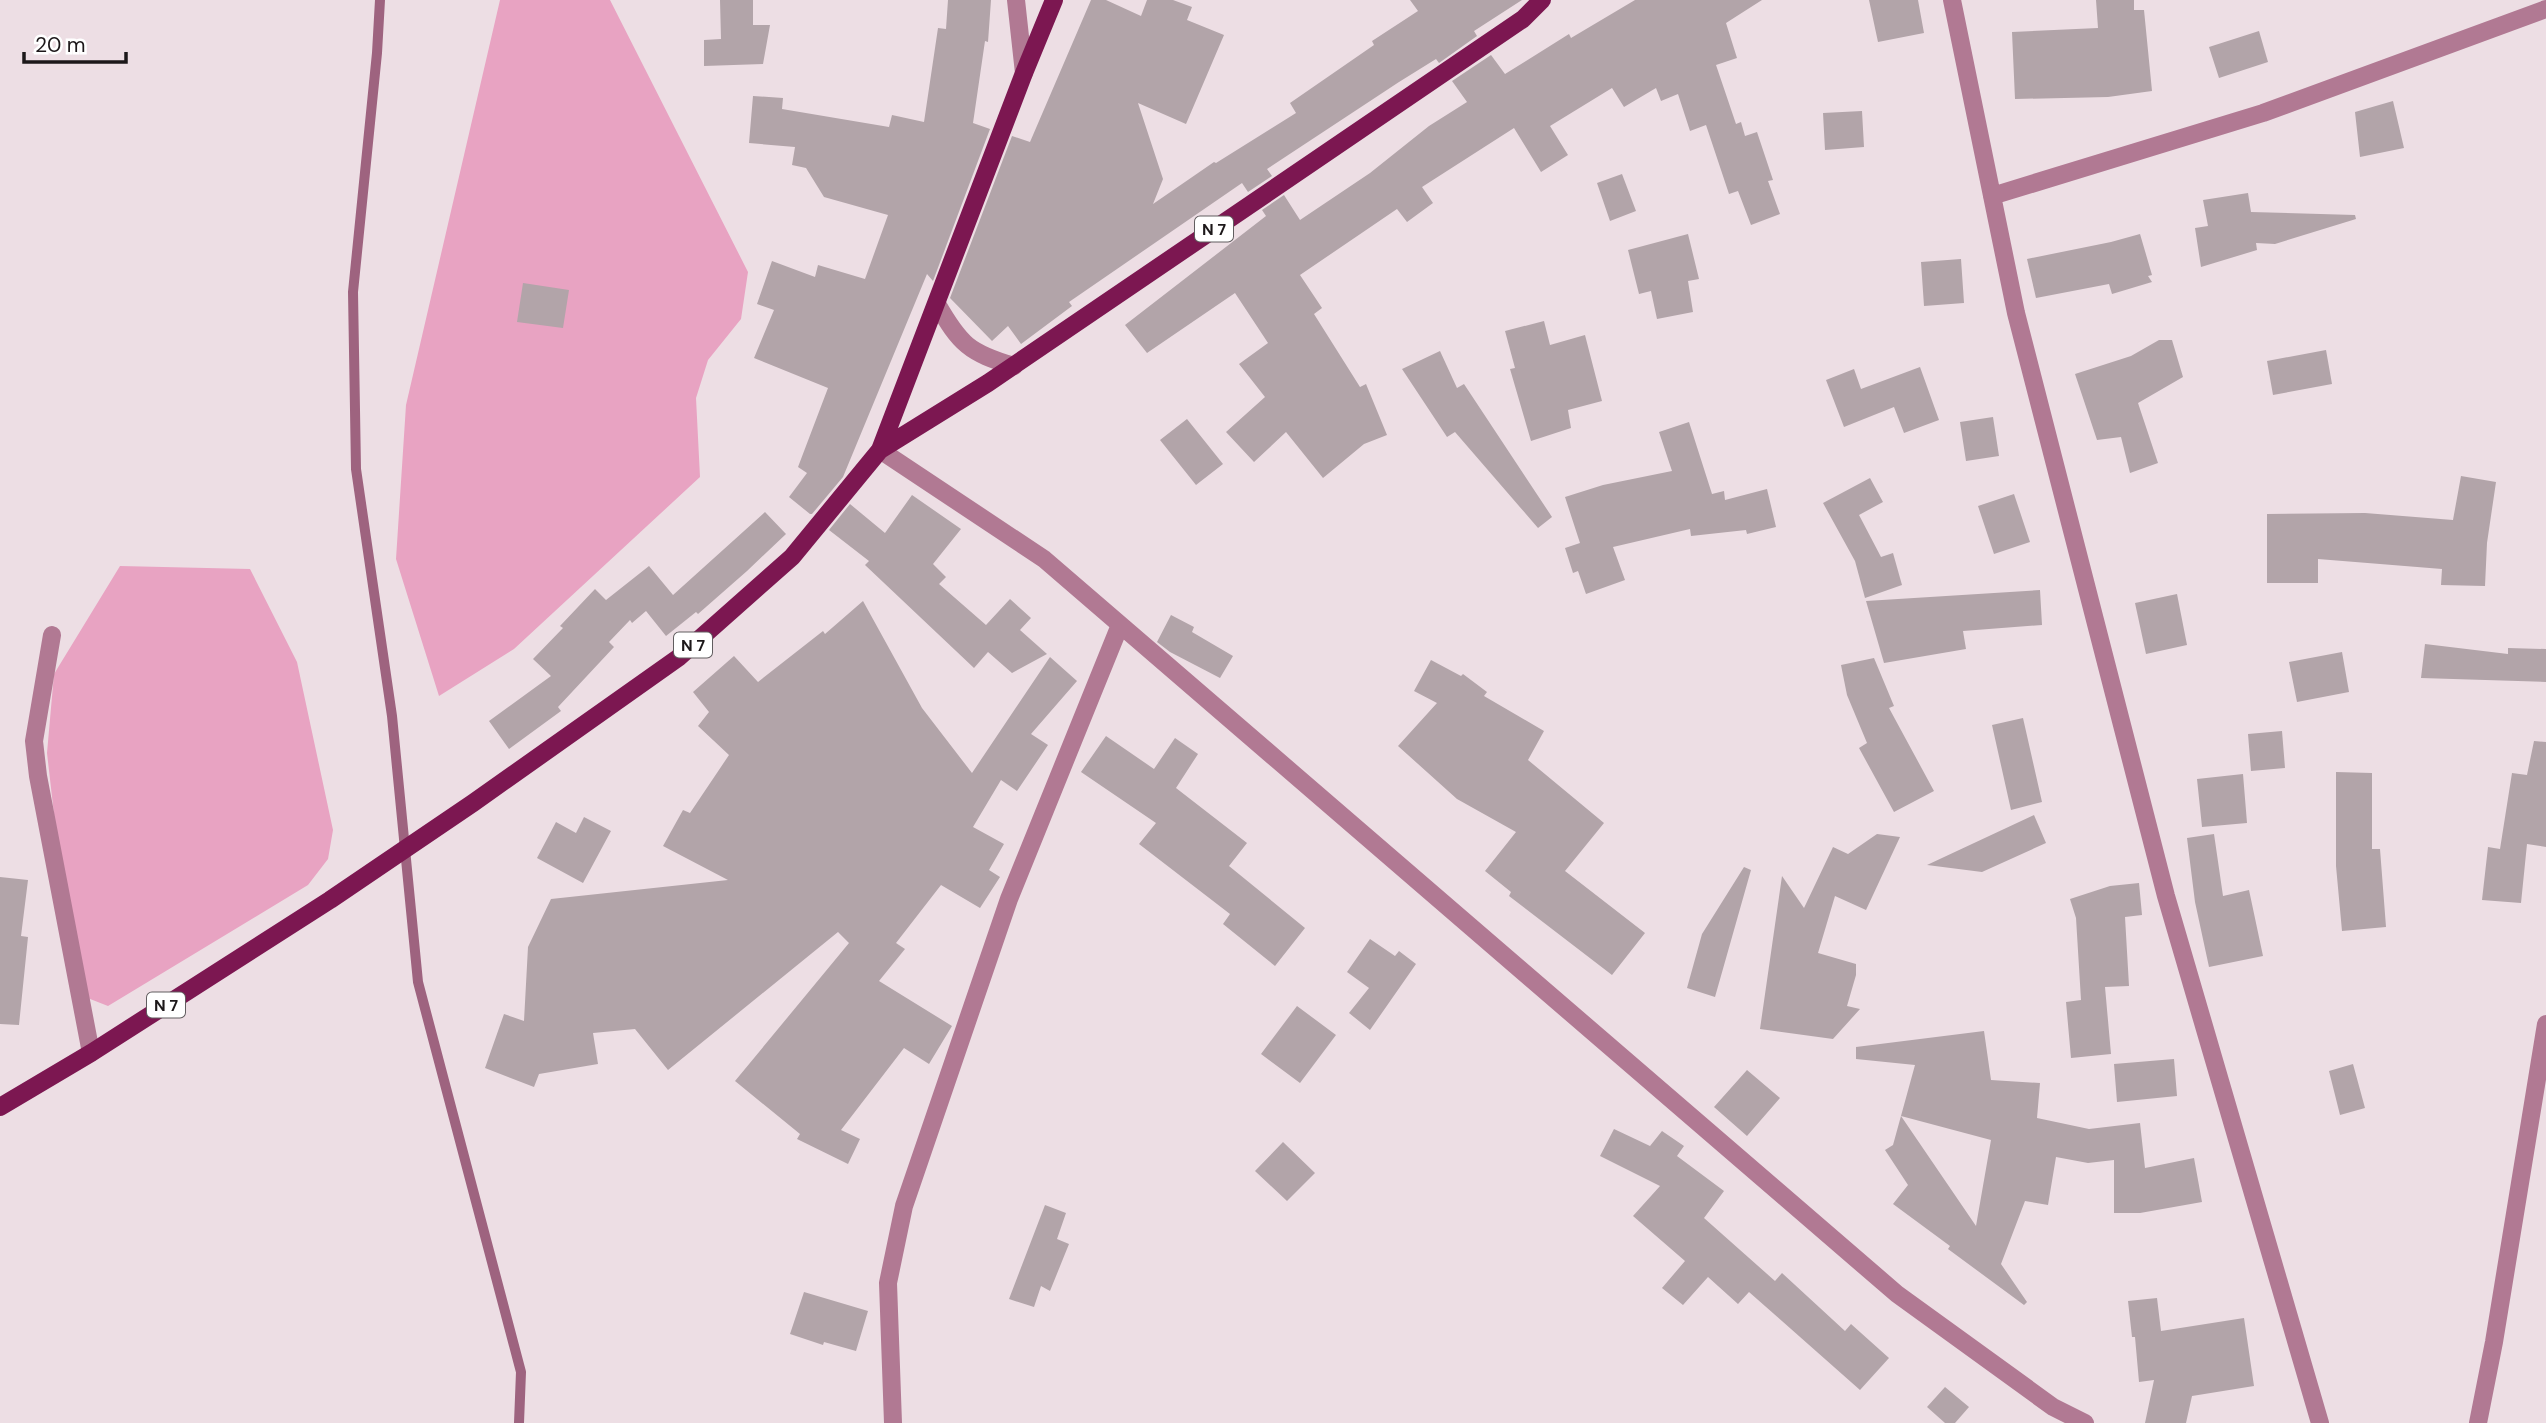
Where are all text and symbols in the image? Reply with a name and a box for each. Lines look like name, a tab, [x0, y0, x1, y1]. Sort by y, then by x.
scale bar	[24, 21, 126, 65]
text: 20 m	[35, 31, 86, 59]
road number: N 7	[1195, 216, 1233, 242]
road number: N 7	[674, 632, 712, 658]
road number: N 7	[147, 993, 185, 1018]

